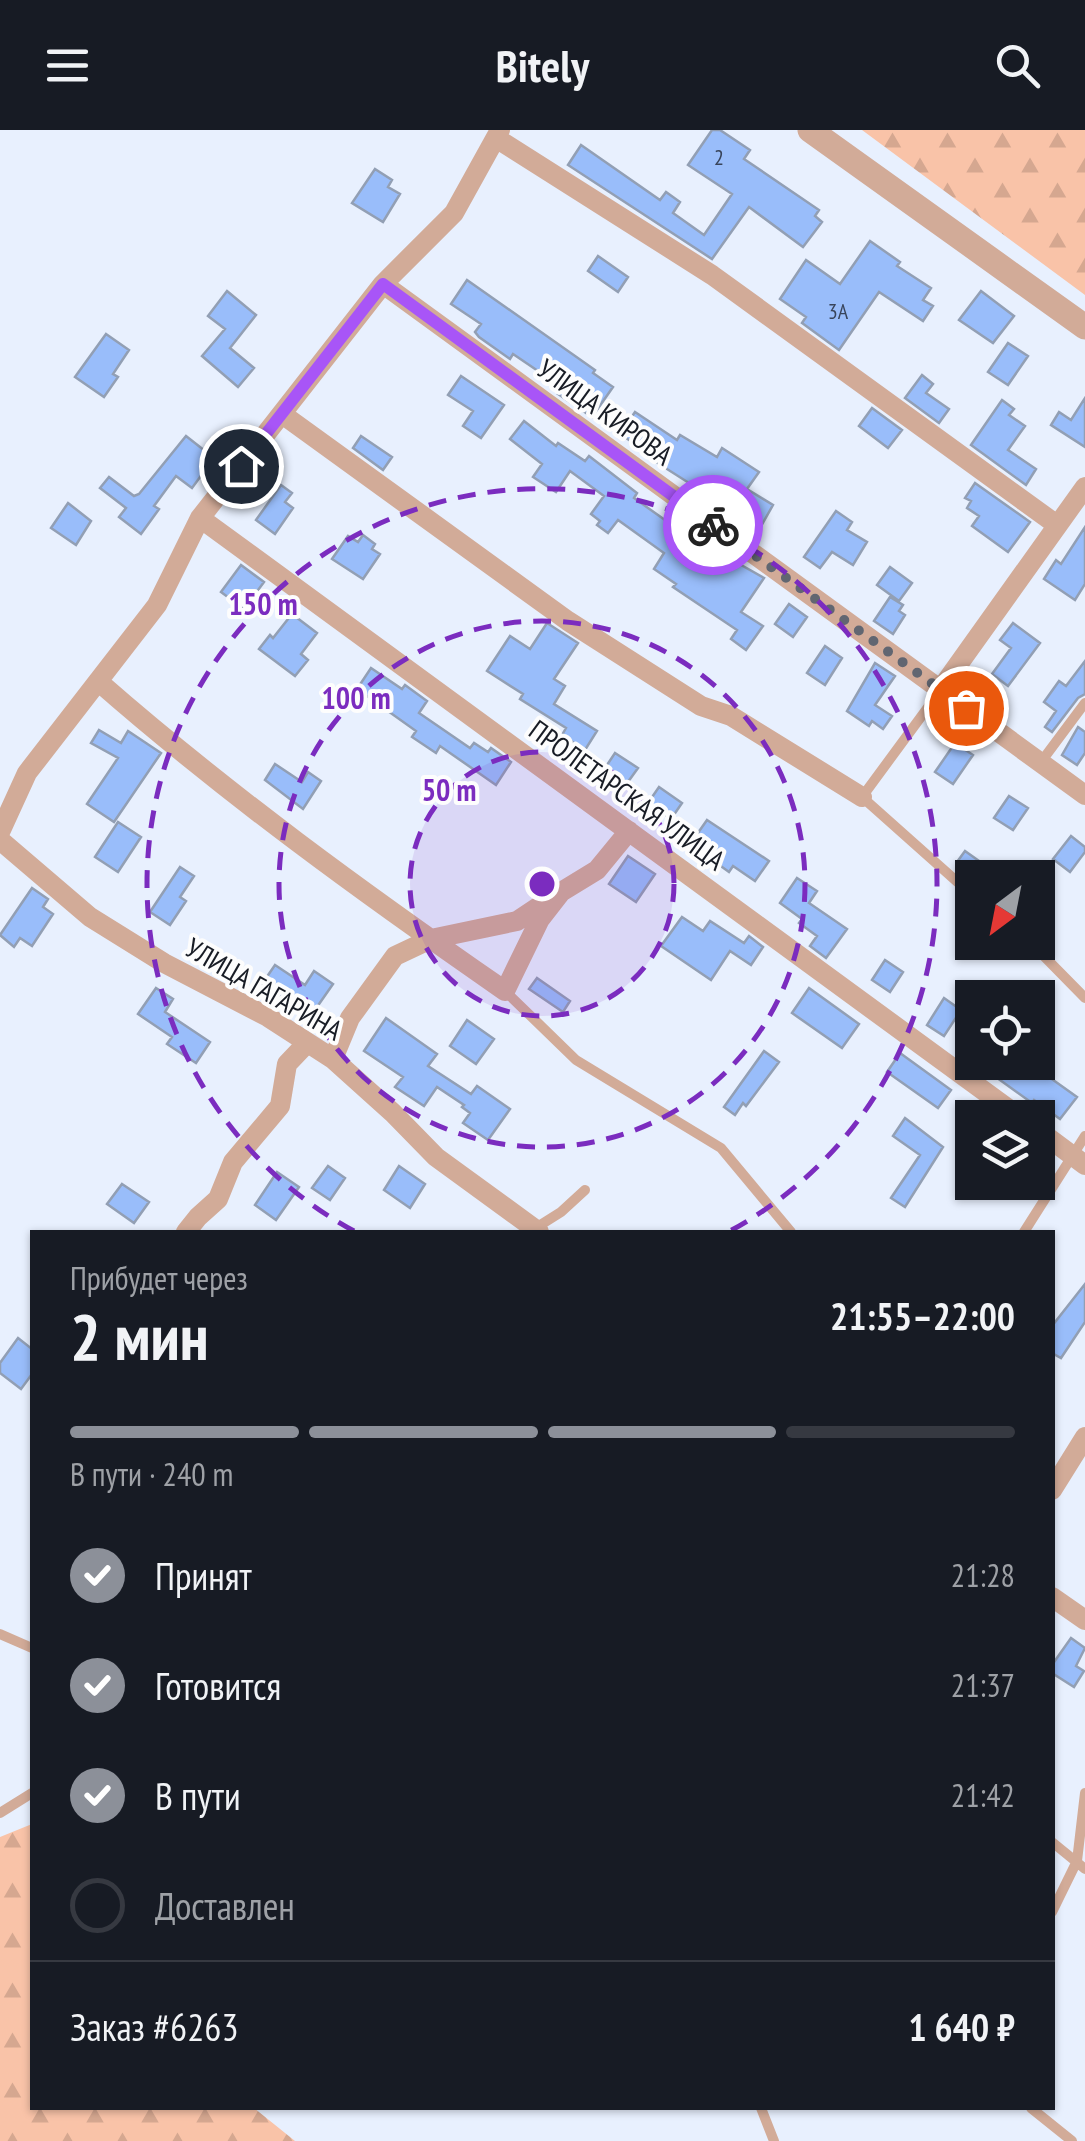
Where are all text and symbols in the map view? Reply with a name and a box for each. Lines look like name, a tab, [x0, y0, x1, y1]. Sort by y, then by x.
text: Bitely	[496, 36, 589, 94]
icon: menu	[40, 38, 95, 93]
icon: search	[990, 38, 1045, 93]
house number: 2	[714, 143, 724, 171]
house number: 3А	[828, 297, 849, 325]
street label: УЛИЦА КИРОВА	[530, 350, 681, 474]
pin	[199, 424, 284, 509]
icon: home	[214, 439, 269, 494]
courier	[663, 475, 763, 575]
icon: bike	[686, 498, 741, 553]
text: 150 m	[228, 584, 298, 623]
pin	[924, 666, 1009, 751]
text: 100 m	[321, 678, 391, 717]
icon: bag	[939, 681, 994, 736]
street label: ПРОЛЕТАРСКАЯ УЛИЦА	[522, 711, 733, 879]
text: 50 m	[422, 770, 476, 809]
north arrow	[955, 860, 1055, 960]
map controls	[955, 860, 1055, 1200]
centre of rings	[524, 866, 560, 902]
street label: УЛИЦА ГАГАРИНА	[179, 929, 350, 1049]
button: locate	[955, 980, 1055, 1080]
button: layers	[955, 1100, 1055, 1200]
text: Прибудет через	[70, 1257, 248, 1299]
text: 21:55–22:00	[830, 1291, 1015, 1340]
text: 2 мин	[70, 1294, 209, 1378]
text: В пути · 240 m	[70, 1453, 233, 1495]
icon: check	[70, 1548, 125, 1603]
text: Принят	[155, 1551, 252, 1600]
text: 21:28	[951, 1554, 1015, 1596]
icon: check	[70, 1658, 125, 1713]
text: Готовится	[155, 1661, 281, 1710]
text: 21:37	[951, 1664, 1015, 1706]
icon: check	[70, 1768, 125, 1823]
text: В пути	[155, 1771, 241, 1820]
text: 21:42	[951, 1774, 1015, 1816]
text: Доставлен	[155, 1881, 295, 1930]
text: Заказ #6263	[70, 2002, 239, 2051]
text: 1 640 ₽	[909, 2002, 1015, 2051]

